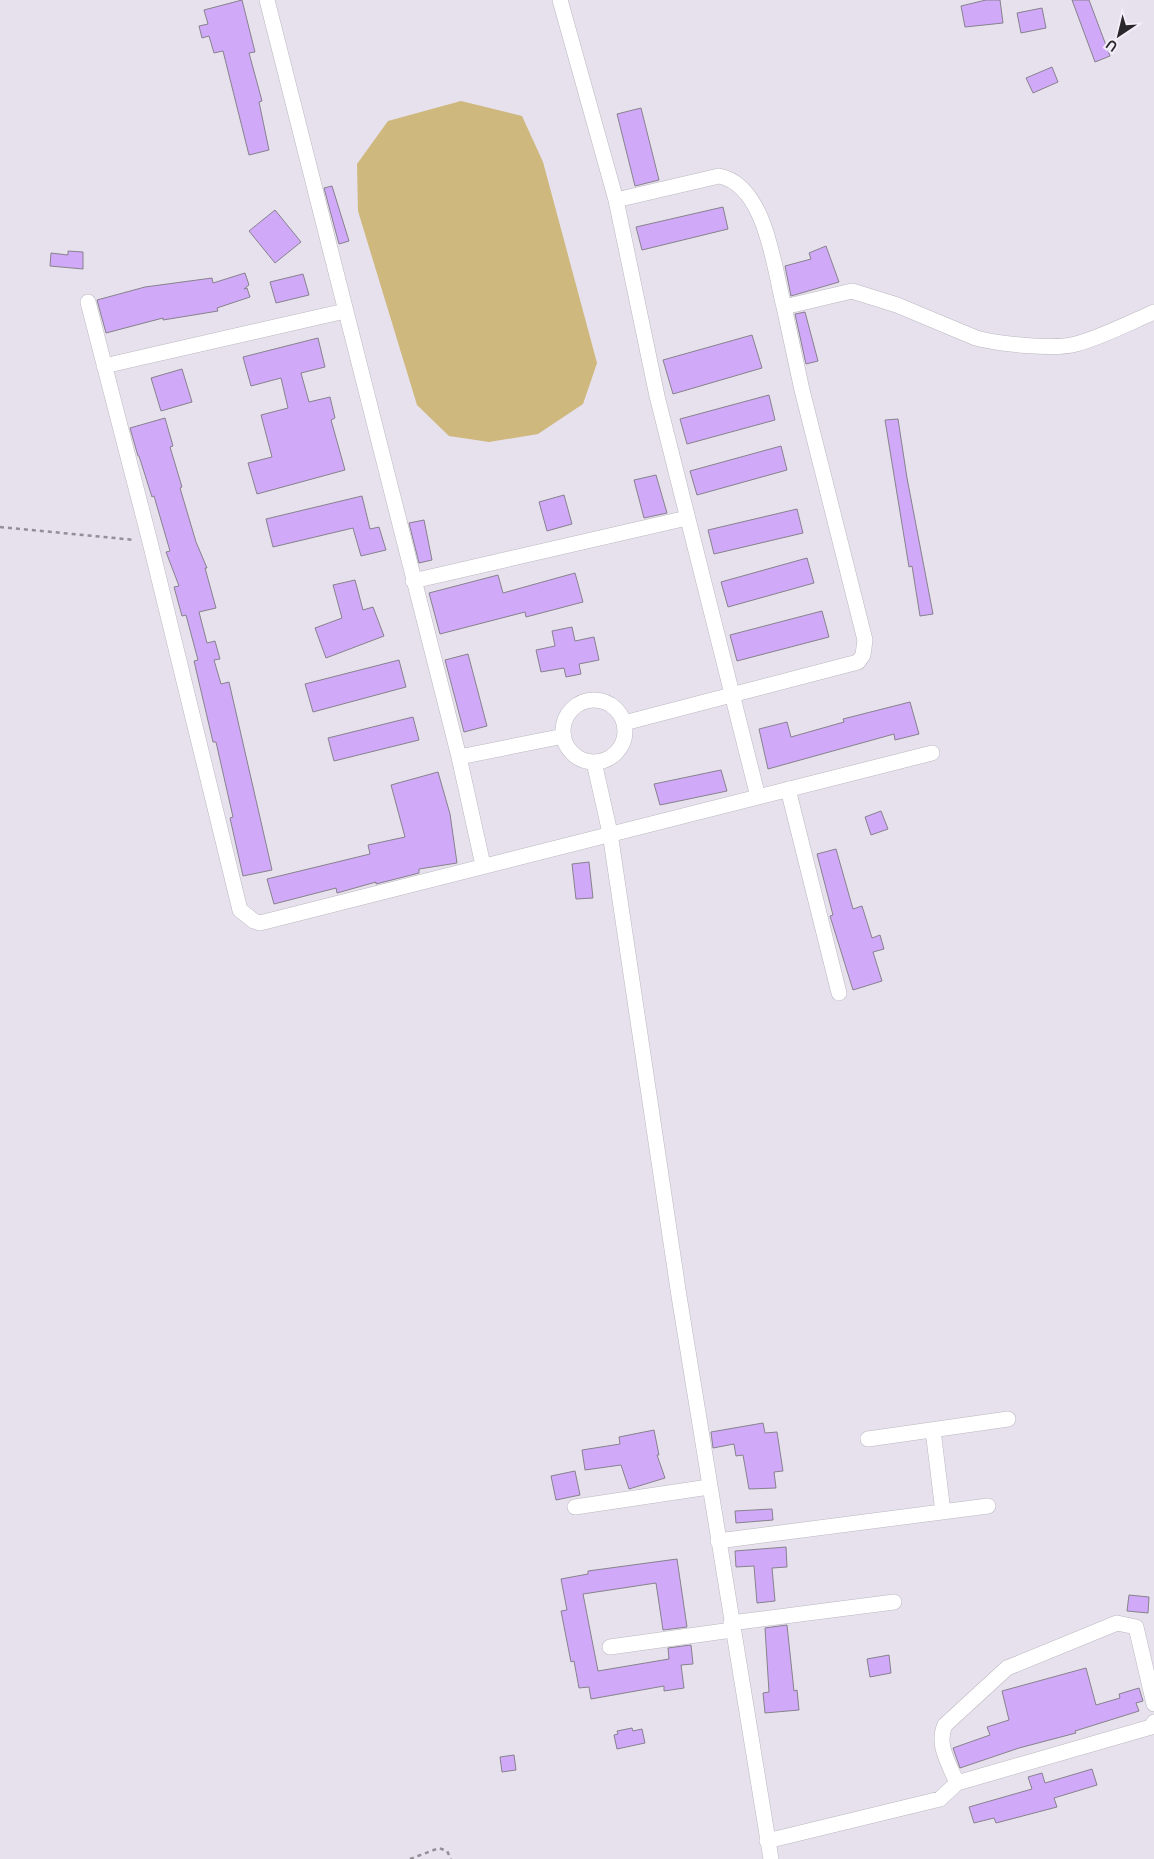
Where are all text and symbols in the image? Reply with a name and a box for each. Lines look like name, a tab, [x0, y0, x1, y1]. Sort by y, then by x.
north arrow	[1094, 10, 1144, 60]
text: U	[1102, 35, 1121, 56]

